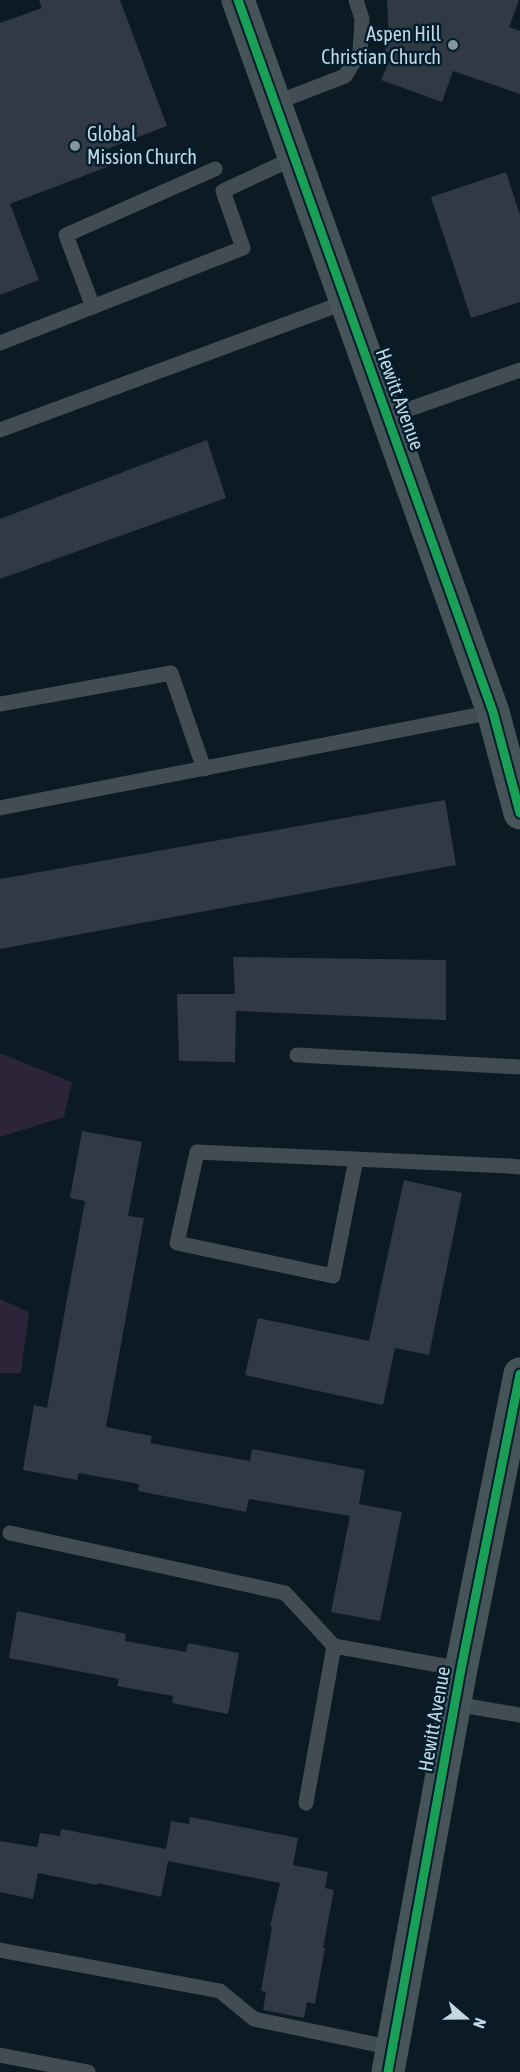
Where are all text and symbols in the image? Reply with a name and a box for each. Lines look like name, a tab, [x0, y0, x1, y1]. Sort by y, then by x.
place label: Aspen Hill Christian Church	[321, 22, 442, 68]
marker: Aspen Hill Christian Church	[446, 38, 460, 52]
place label: Global Mission Church	[87, 122, 197, 168]
marker: Global Mission Church	[68, 139, 82, 153]
street label: Hewitt Avenue	[371, 345, 430, 453]
street label: Hewitt Avenue	[413, 1664, 454, 1773]
north arrow	[436, 1988, 496, 2048]
text: N	[470, 2016, 490, 2031]

